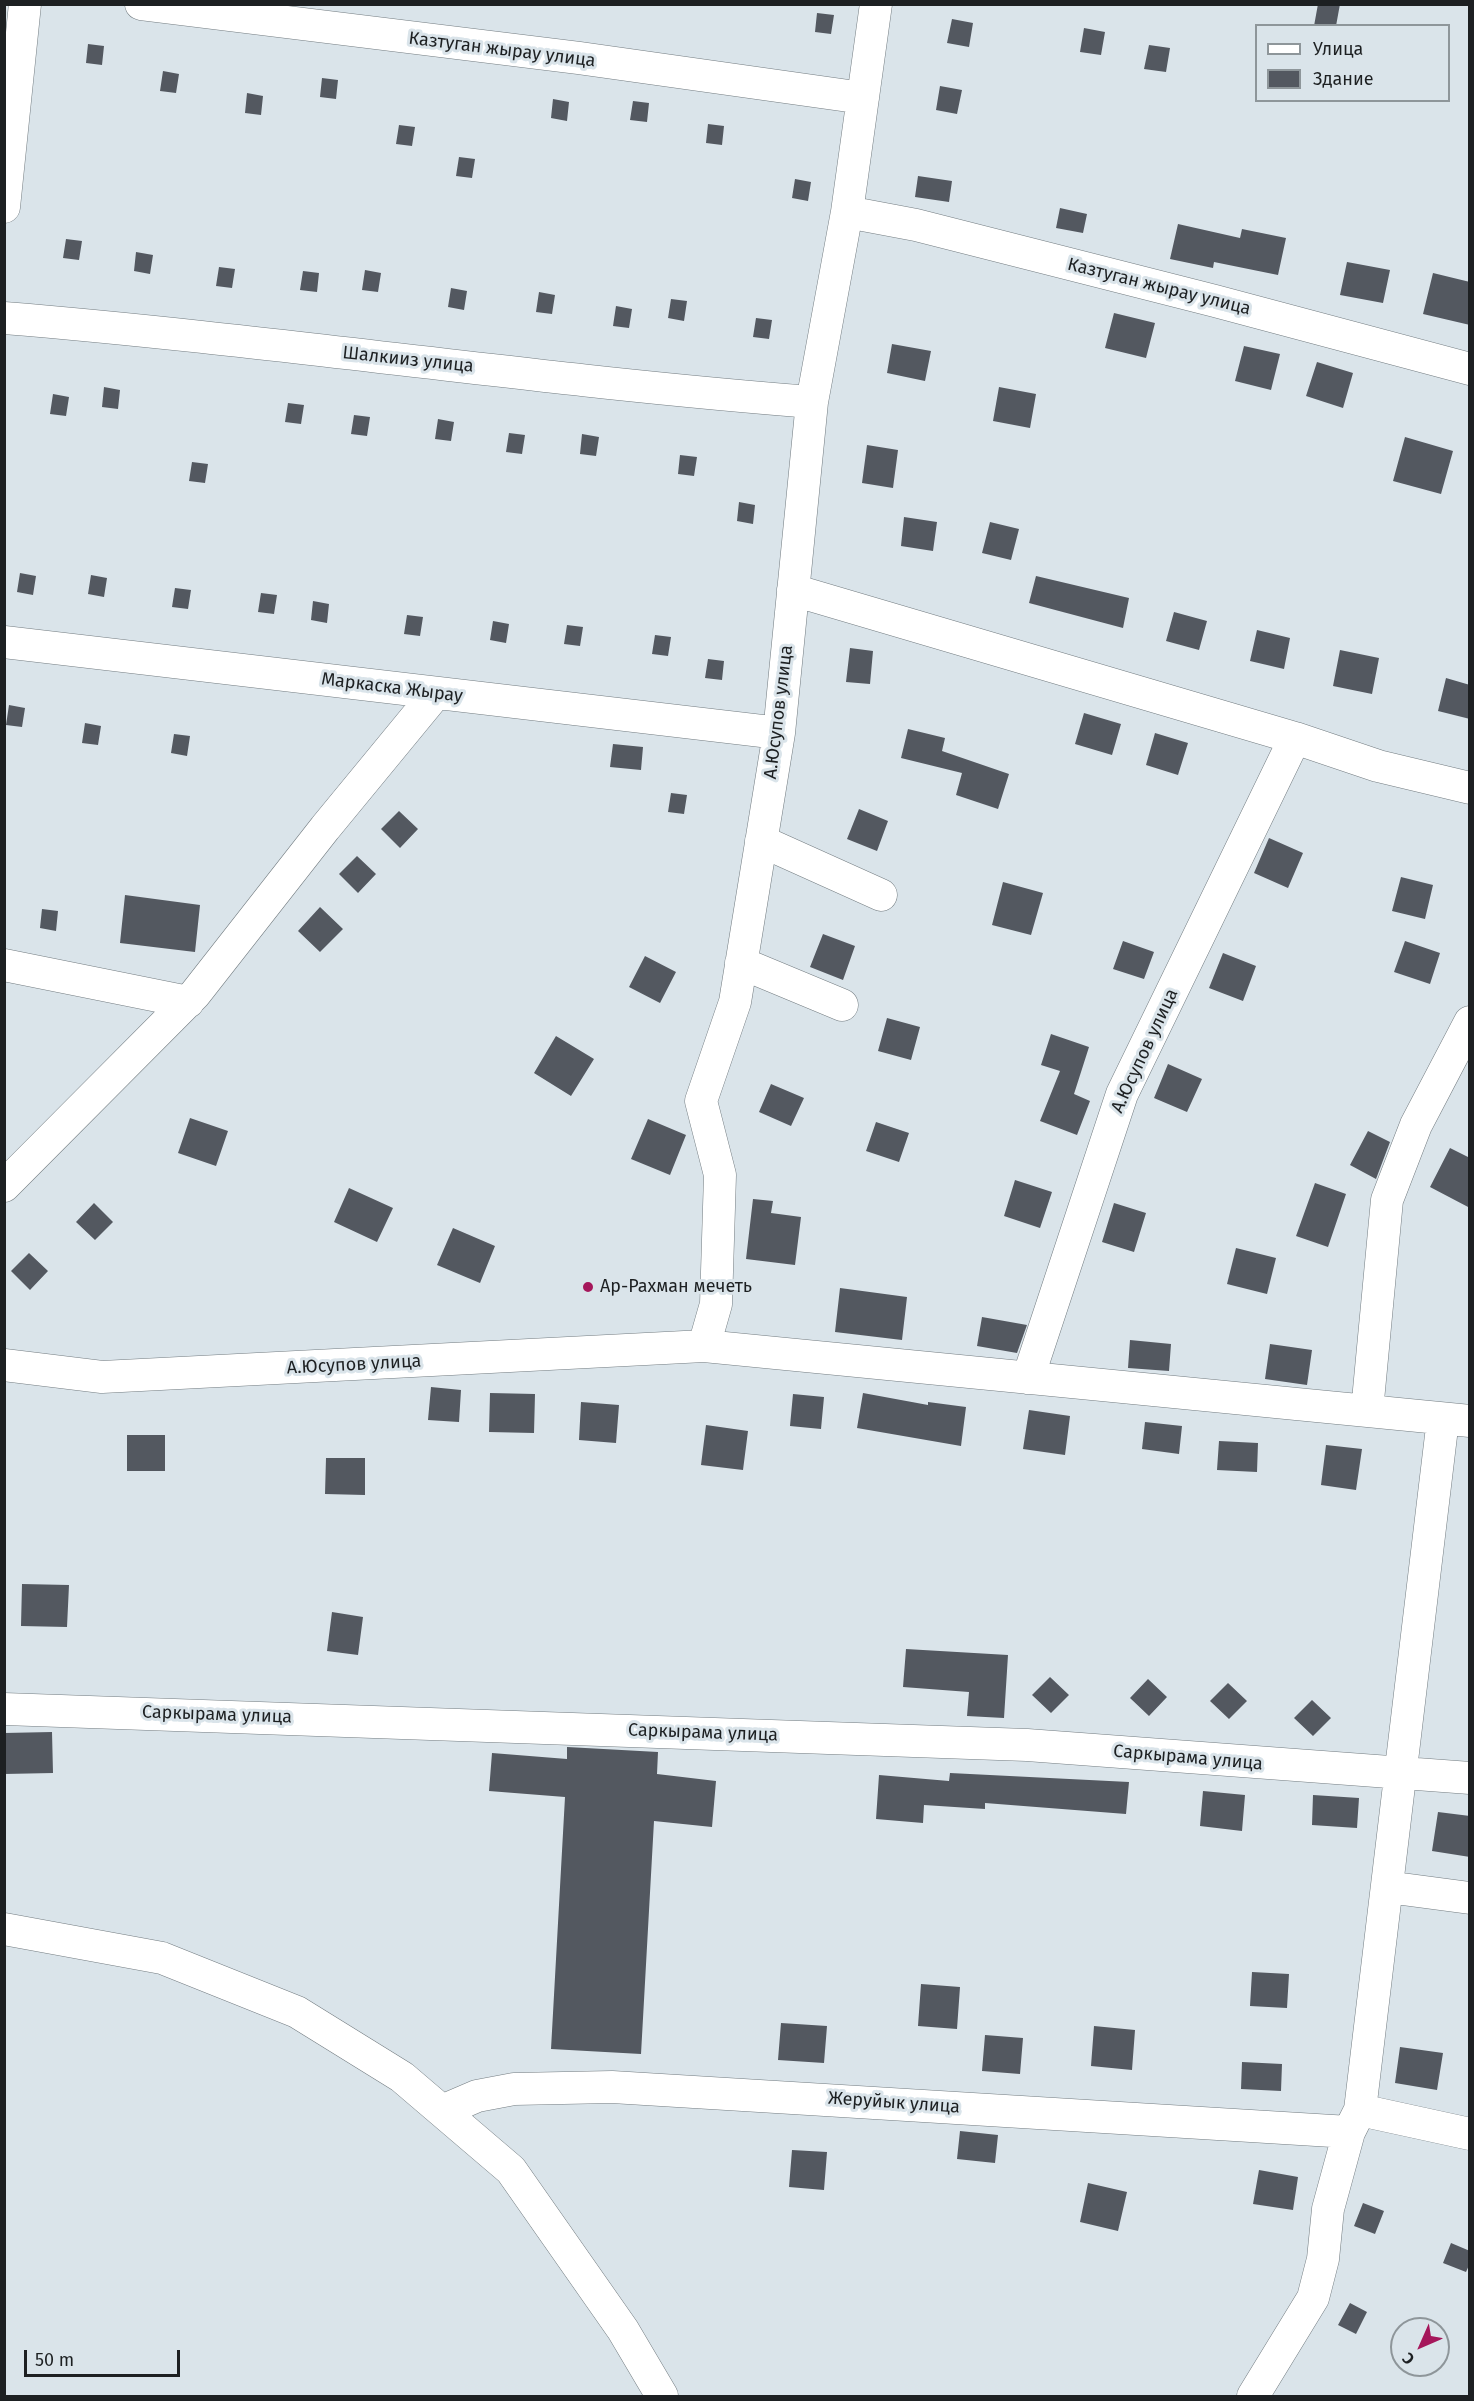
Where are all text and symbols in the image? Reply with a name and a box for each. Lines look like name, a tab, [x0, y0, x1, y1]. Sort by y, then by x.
legend	[1255, 24, 1450, 102]
street label: Казтуган жырау улица	[407, 28, 597, 72]
text: Улица	[1313, 38, 1363, 60]
text: Здание	[1313, 68, 1374, 90]
street label: Казтуган жырау улица	[1065, 254, 1253, 320]
street label: Шалкииз улица	[341, 342, 475, 378]
street label: А.Юсупов улица	[760, 644, 798, 780]
street label: Маркаска Жырау	[320, 669, 464, 707]
street label: А.Юсупов улица	[1107, 985, 1183, 1117]
place label: Ар-Рахман мечеть	[600, 1276, 752, 1298]
marker: Ар-Рахман мечеть	[581, 1280, 595, 1294]
street label: А.Юсупов улица	[286, 1351, 422, 1379]
street label: Саркырама улица	[142, 1702, 292, 1728]
street label: Саркырама улица	[628, 1720, 778, 1746]
street label: Саркырама улица	[1112, 1741, 1264, 1775]
street label: Жеруйык улица	[827, 2088, 961, 2118]
north arrow	[1390, 2317, 1450, 2377]
scale bar	[27, 2338, 183, 2376]
text: 50 m	[35, 2349, 74, 2371]
text: С	[1398, 2349, 1418, 2369]

